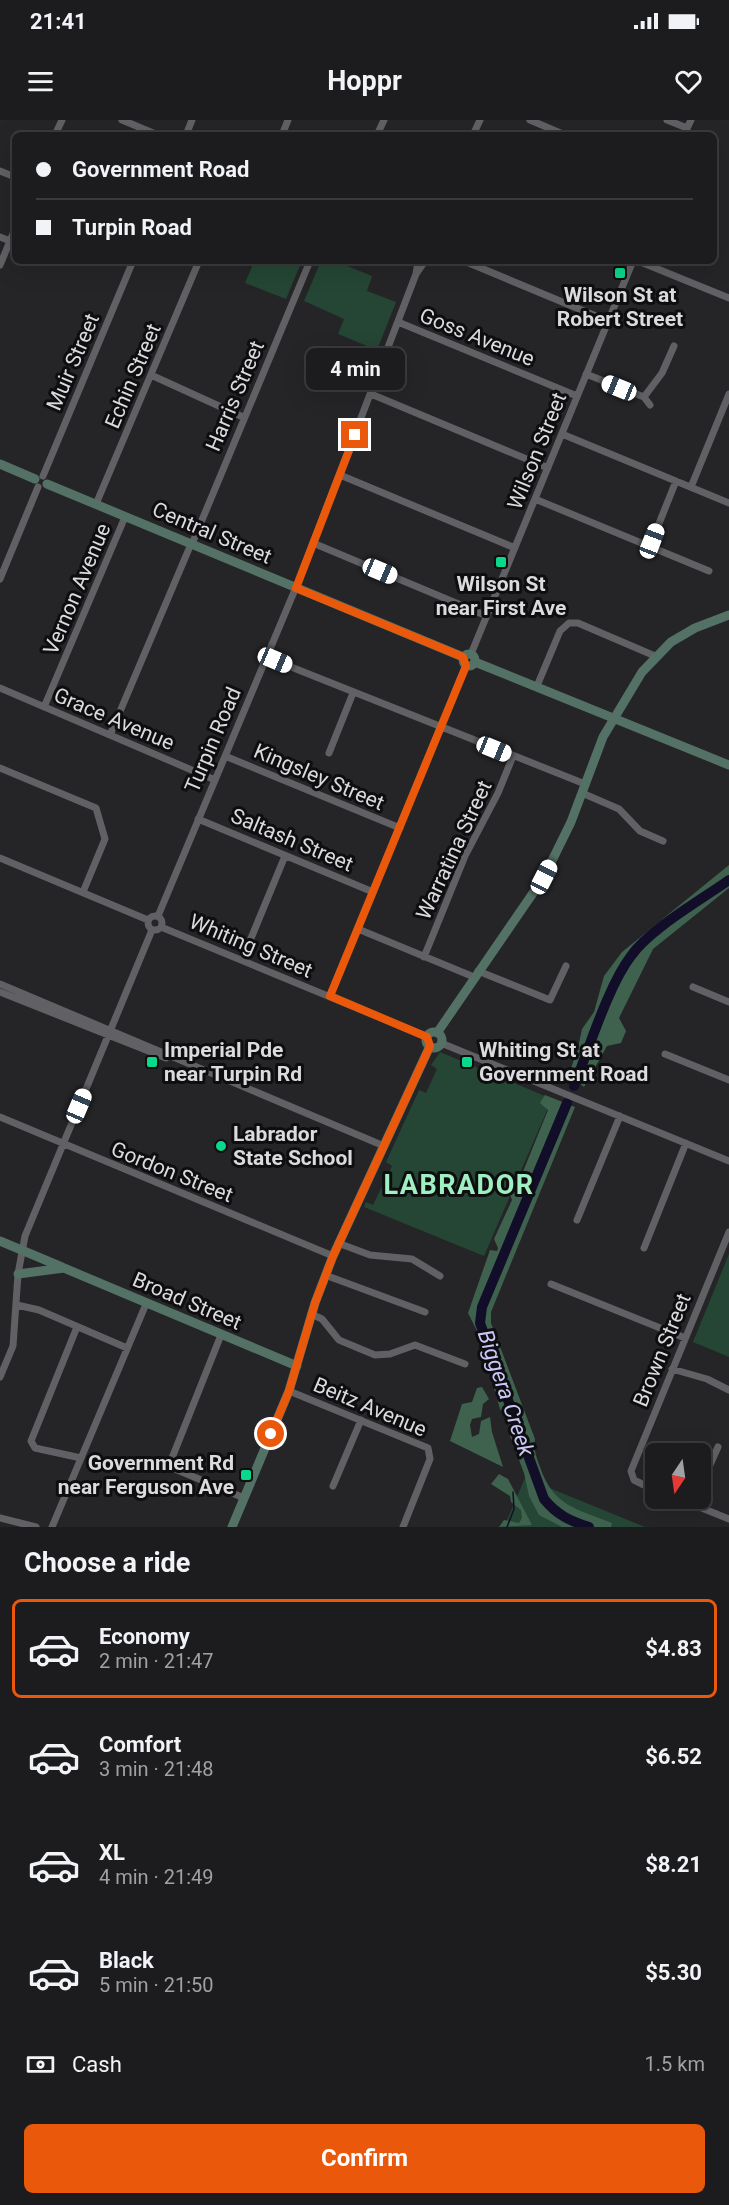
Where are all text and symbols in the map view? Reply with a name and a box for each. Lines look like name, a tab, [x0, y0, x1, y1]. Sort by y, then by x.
text: 21:41	[30, 9, 87, 34]
icon: menu	[24, 65, 57, 98]
text: Hoppr	[327, 65, 402, 97]
icon: heart	[672, 65, 705, 98]
text: Government Road	[72, 157, 249, 182]
text: Turpin Road	[72, 215, 192, 240]
marker: Wilson St at Robert Street	[613, 266, 627, 280]
place label: Wilson St at Robert Street	[557, 283, 683, 331]
street label: Goss Avenue	[416, 303, 538, 371]
street label: Muir Street	[42, 310, 104, 414]
street label: Echin Street	[100, 320, 166, 432]
street label: Harris Street	[201, 337, 269, 455]
callout: 4 min	[306, 348, 404, 390]
text: 4 min	[330, 357, 381, 381]
car	[599, 373, 639, 403]
street label: Wilson Street	[503, 389, 571, 513]
route end	[341, 421, 368, 448]
street label: Central Street	[149, 497, 275, 569]
street label: Vernon Avenue	[39, 520, 115, 658]
car	[637, 521, 667, 561]
marker: Wilson St near First Ave	[494, 555, 508, 569]
car	[360, 556, 400, 586]
place label: Wilson St near First Ave	[436, 572, 566, 620]
car	[255, 645, 295, 675]
street label: Grace Avenue	[50, 683, 178, 755]
street label: Turpin Road	[180, 684, 246, 796]
car	[474, 734, 514, 764]
street label: Kingsley Street	[250, 739, 388, 815]
street label: Warratina Street	[411, 777, 497, 923]
street label: Saltash Street	[227, 803, 357, 877]
car	[528, 857, 560, 897]
street label: Whiting Street	[186, 909, 316, 983]
place label: Imperial Pde near Turpin Rd	[164, 1038, 302, 1086]
place label: Whiting St at Government Road	[479, 1038, 648, 1086]
marker: Imperial Pde near Turpin Rd	[145, 1055, 159, 1069]
marker: Whiting St at Government Road	[460, 1055, 474, 1069]
car	[64, 1086, 94, 1126]
place label: Labrador State School	[233, 1122, 353, 1170]
street label: Gordon Street	[108, 1137, 237, 1207]
marker: Labrador State School	[214, 1139, 228, 1153]
district label: LABRADOR	[383, 1169, 535, 1201]
street label: Broad Street	[129, 1267, 245, 1335]
street label: Brown Street	[628, 1290, 696, 1410]
water label: Biggera Creek	[473, 1327, 540, 1461]
street label: Beitz Avenue	[310, 1372, 430, 1442]
route start	[257, 1420, 284, 1447]
north arrow	[645, 1443, 711, 1509]
map controls	[645, 1443, 711, 1509]
place label: Government Rd near Ferguson Ave	[58, 1451, 234, 1499]
marker: Government Rd near Ferguson Ave	[239, 1468, 253, 1482]
text: Choose a ride	[24, 1547, 190, 1579]
icon: car	[27, 1622, 81, 1676]
text: Economy	[99, 1624, 190, 1649]
text: $4.83	[645, 1636, 702, 1661]
text: 2 min · 21:47	[99, 1649, 214, 1673]
icon: car	[27, 1730, 81, 1784]
text: Comfort	[99, 1732, 181, 1757]
text: $6.52	[645, 1744, 702, 1769]
text: 3 min · 21:48	[99, 1757, 214, 1781]
icon: car	[27, 1838, 81, 1892]
text: XL	[99, 1840, 125, 1865]
text: $8.21	[645, 1852, 702, 1877]
text: 4 min · 21:49	[99, 1865, 214, 1889]
icon: car	[27, 1946, 81, 2000]
text: Black	[99, 1948, 154, 1973]
text: $5.30	[645, 1960, 702, 1985]
text: 5 min · 21:50	[99, 1973, 214, 1997]
icon: cash	[24, 2048, 57, 2081]
text: Cash	[72, 2052, 122, 2077]
text: 1.5 km	[645, 2052, 705, 2076]
button: Confirm	[24, 2124, 705, 2193]

